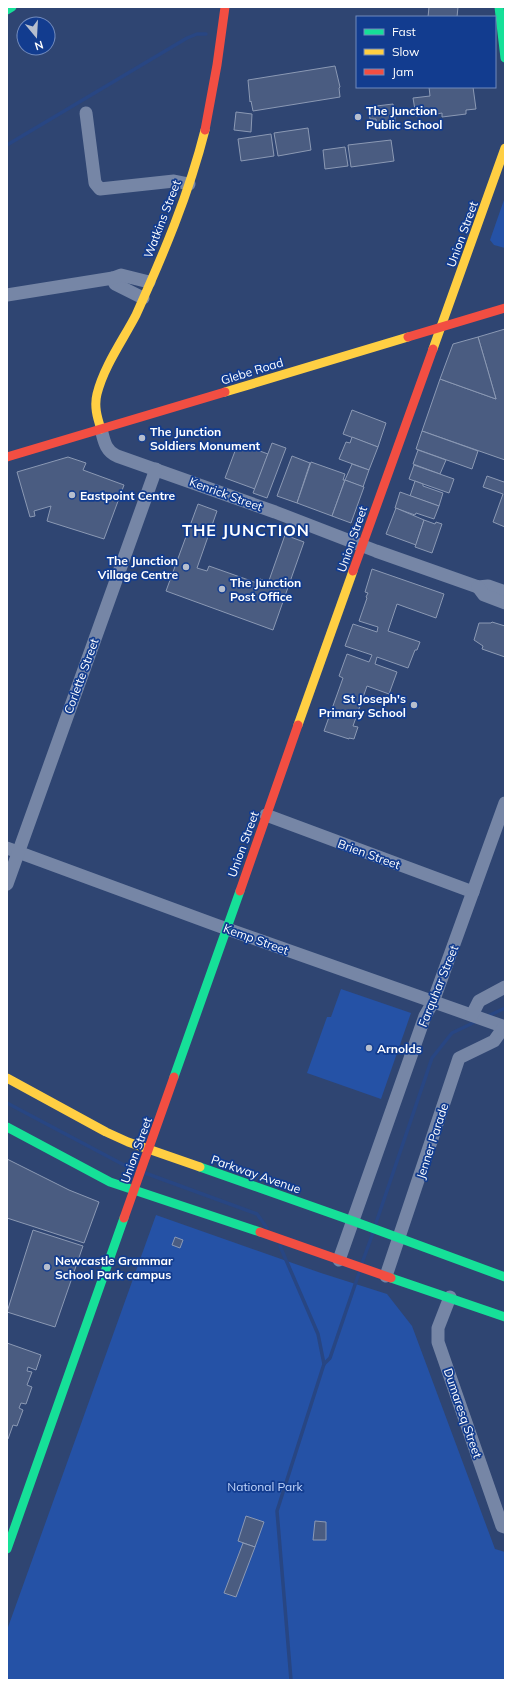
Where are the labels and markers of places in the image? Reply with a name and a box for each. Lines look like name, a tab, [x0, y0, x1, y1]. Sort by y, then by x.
place label: The Junction Public School	[366, 103, 442, 132]
marker: The Junction Public School	[353, 112, 363, 122]
place label: The Junction Soldiers Monument	[150, 424, 261, 453]
marker: The Junction Soldiers Monument	[137, 433, 147, 443]
place label: Eastpoint Centre	[80, 488, 176, 503]
marker: Eastpoint Centre	[67, 490, 77, 500]
place label: The Junction Village Centre	[97, 553, 178, 582]
marker: The Junction Village Centre	[181, 562, 191, 572]
place label: The Junction Post Office	[230, 575, 301, 604]
marker: The Junction Post Office	[217, 584, 227, 594]
place label: St Joseph's Primary School	[319, 691, 406, 720]
marker: St Joseph's Primary School	[409, 700, 419, 710]
place label: Arnolds	[377, 1041, 422, 1056]
marker: Arnolds	[364, 1043, 374, 1053]
place label: Newcastle Grammar School Park campus	[55, 1253, 173, 1282]
marker: Newcastle Grammar School Park campus	[42, 1262, 52, 1272]

